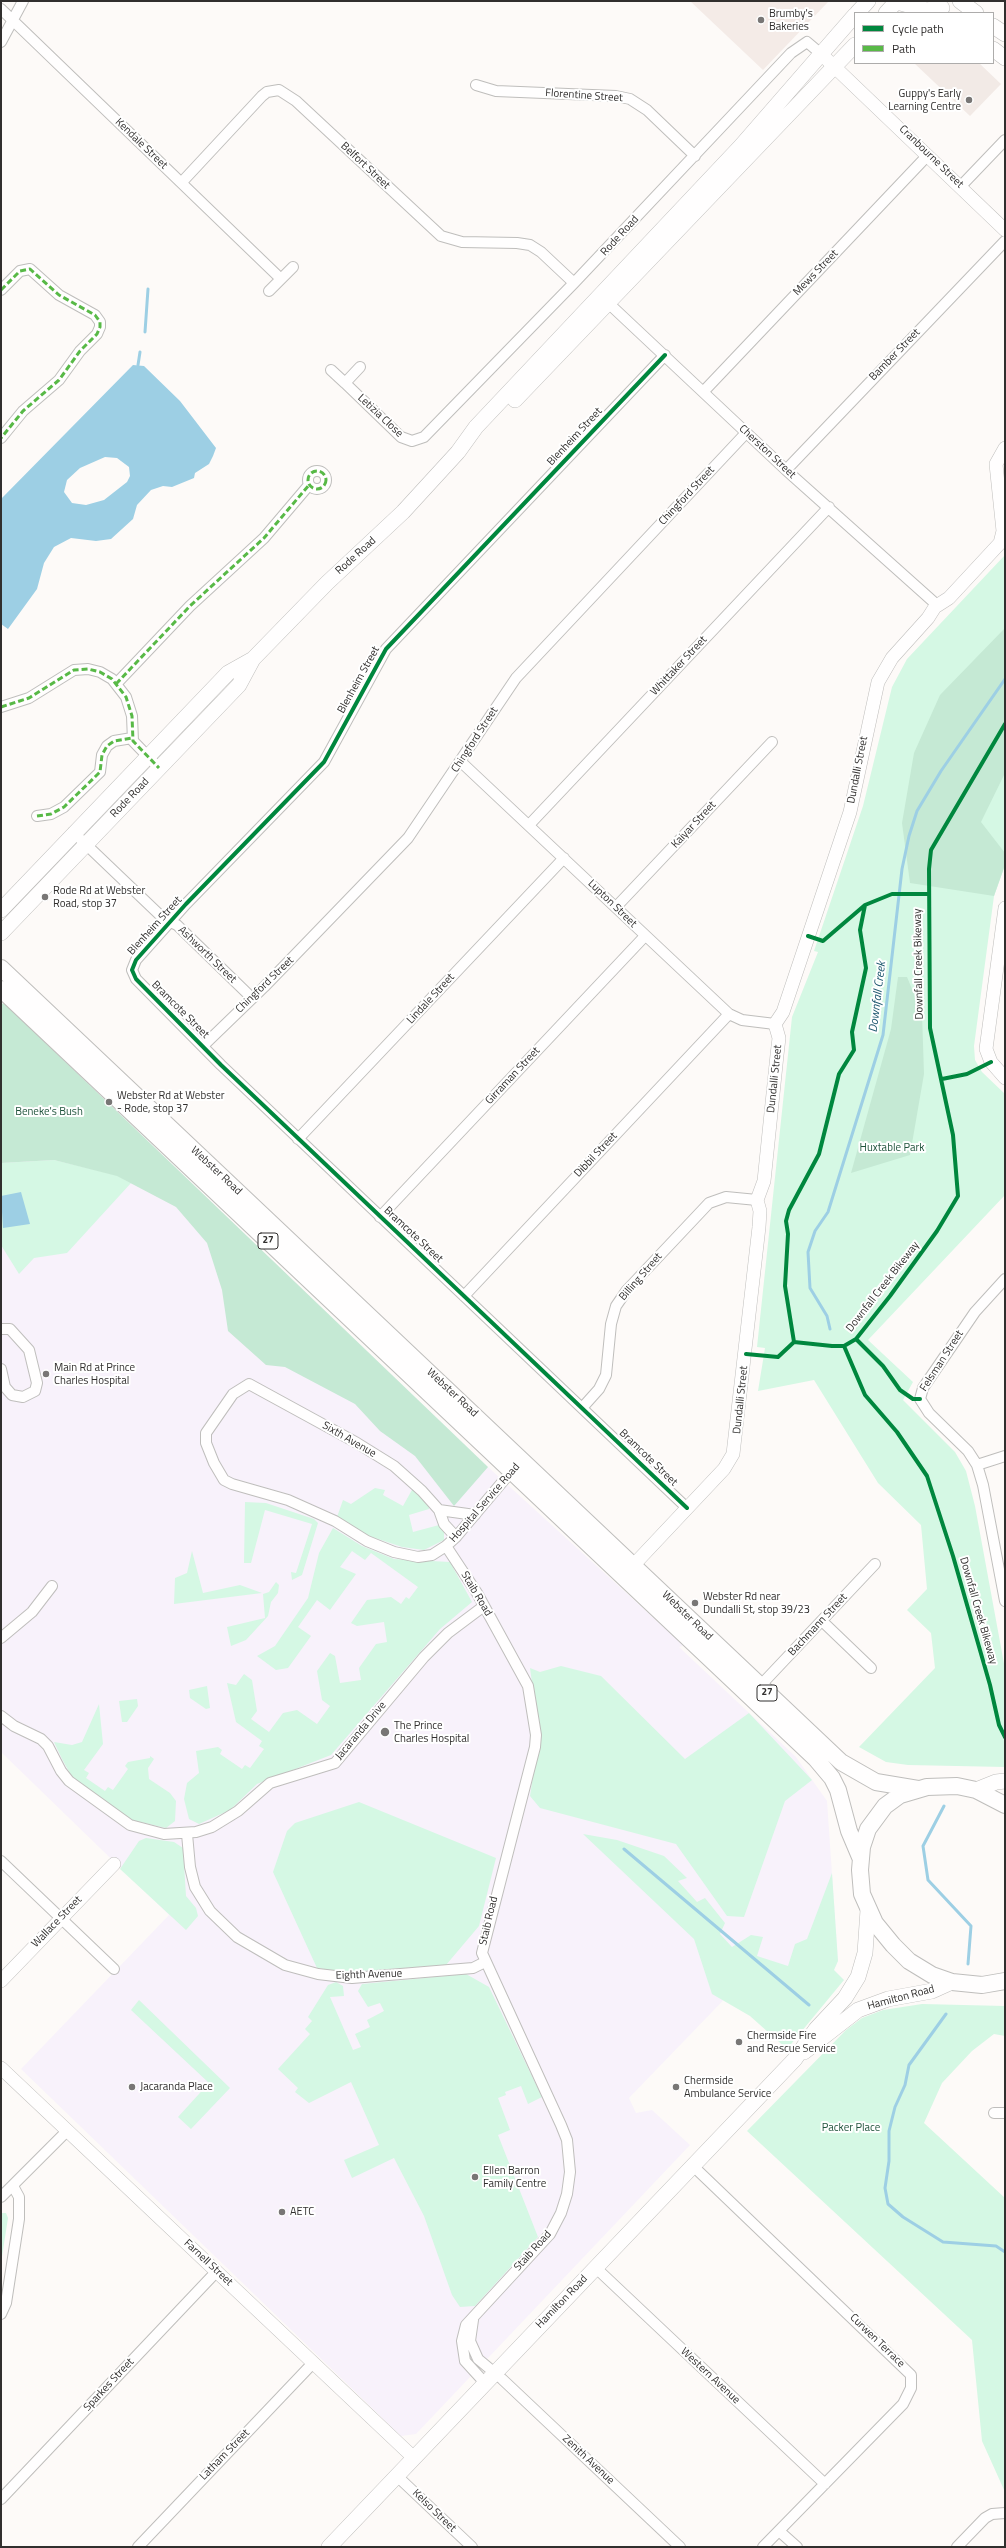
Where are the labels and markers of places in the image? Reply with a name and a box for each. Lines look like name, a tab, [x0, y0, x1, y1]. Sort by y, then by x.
place label: Brumby's Bakeries	[769, 7, 813, 33]
marker: Brumby's Bakeries	[756, 15, 766, 25]
place label: Guppy's Early Learning Centre	[888, 87, 961, 113]
marker: Guppy's Early Learning Centre	[964, 95, 974, 105]
place label: Rode Rd at Webster Road, stop 37	[53, 884, 145, 910]
marker: Rode Rd at Webster Road, stop 37	[40, 892, 50, 902]
place label: Webster Rd at Webster - Rode, stop 37	[117, 1089, 225, 1115]
marker: Webster Rd at Webster - Rode, stop 37	[104, 1097, 114, 1107]
place label: Main Rd at Prince Charles Hospital	[54, 1361, 135, 1387]
marker: Main Rd at Prince Charles Hospital	[41, 1369, 51, 1379]
place label: Webster Rd near Dundalli St, stop 39/23	[703, 1590, 810, 1616]
marker: Webster Rd near Dundalli St, stop 39/23	[690, 1598, 700, 1608]
place label: The Prince Charles Hospital	[394, 1719, 469, 1745]
marker: The Prince Charles Hospital	[379, 1726, 391, 1738]
place label: Chermside Fire and Rescue Service	[747, 2029, 836, 2055]
marker: Chermside Fire and Rescue Service	[734, 2037, 744, 2047]
place label: Chermside Ambulance Service	[684, 2074, 771, 2100]
place label: Jacaranda Place	[140, 2080, 213, 2094]
marker: Jacaranda Place	[127, 2082, 137, 2092]
marker: Chermside Ambulance Service	[671, 2082, 681, 2092]
place label: Ellen Barron Family Centre	[483, 2164, 546, 2190]
marker: Ellen Barron Family Centre	[470, 2172, 480, 2182]
place label: AETC	[290, 2205, 314, 2219]
marker: AETC	[277, 2207, 287, 2217]

